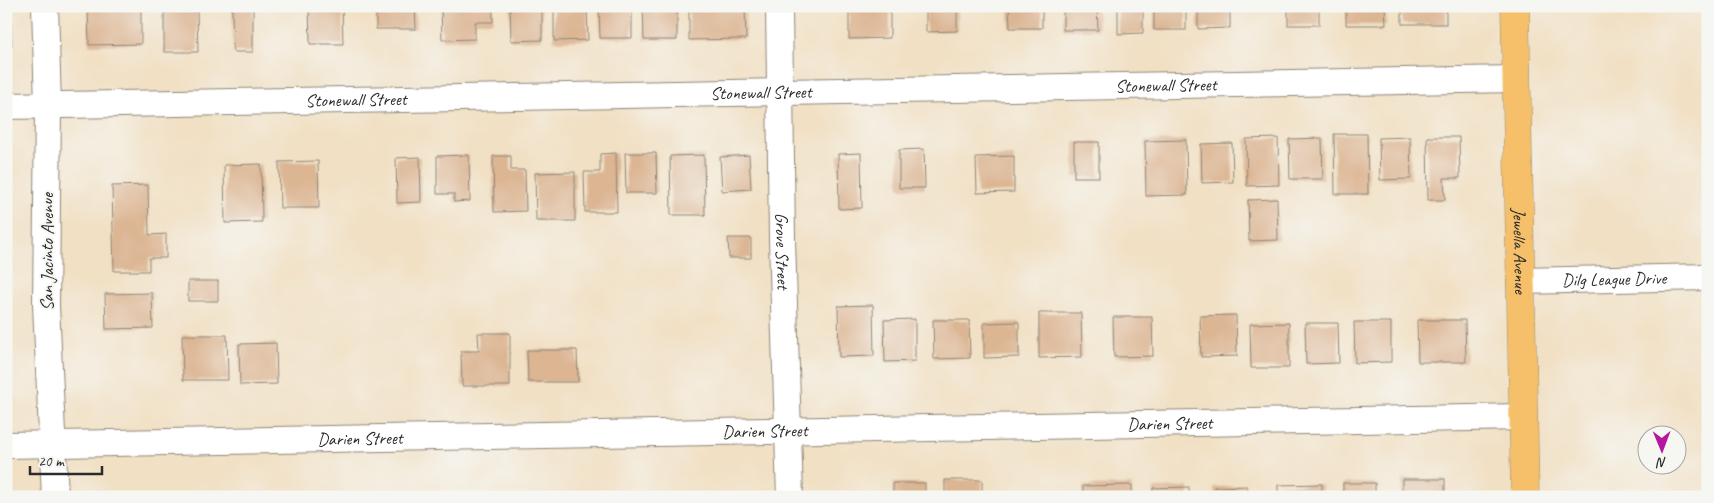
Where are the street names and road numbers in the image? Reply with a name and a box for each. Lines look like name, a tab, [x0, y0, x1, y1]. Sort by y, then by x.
street label: Stonewall Street	[1115, 73, 1219, 97]
street label: Stonewall Street	[710, 81, 814, 104]
street label: Stonewall Street	[305, 88, 409, 112]
street label: San Jacinto Avenue	[36, 192, 58, 311]
street label: Jewella Avenue	[1508, 207, 1532, 295]
street label: Grove Street	[771, 212, 795, 292]
street label: Dilg League Drive	[1562, 267, 1668, 291]
street label: Darien Street	[1127, 412, 1215, 435]
street label: Darien Street	[722, 419, 810, 443]
street label: Darien Street	[317, 427, 405, 450]

